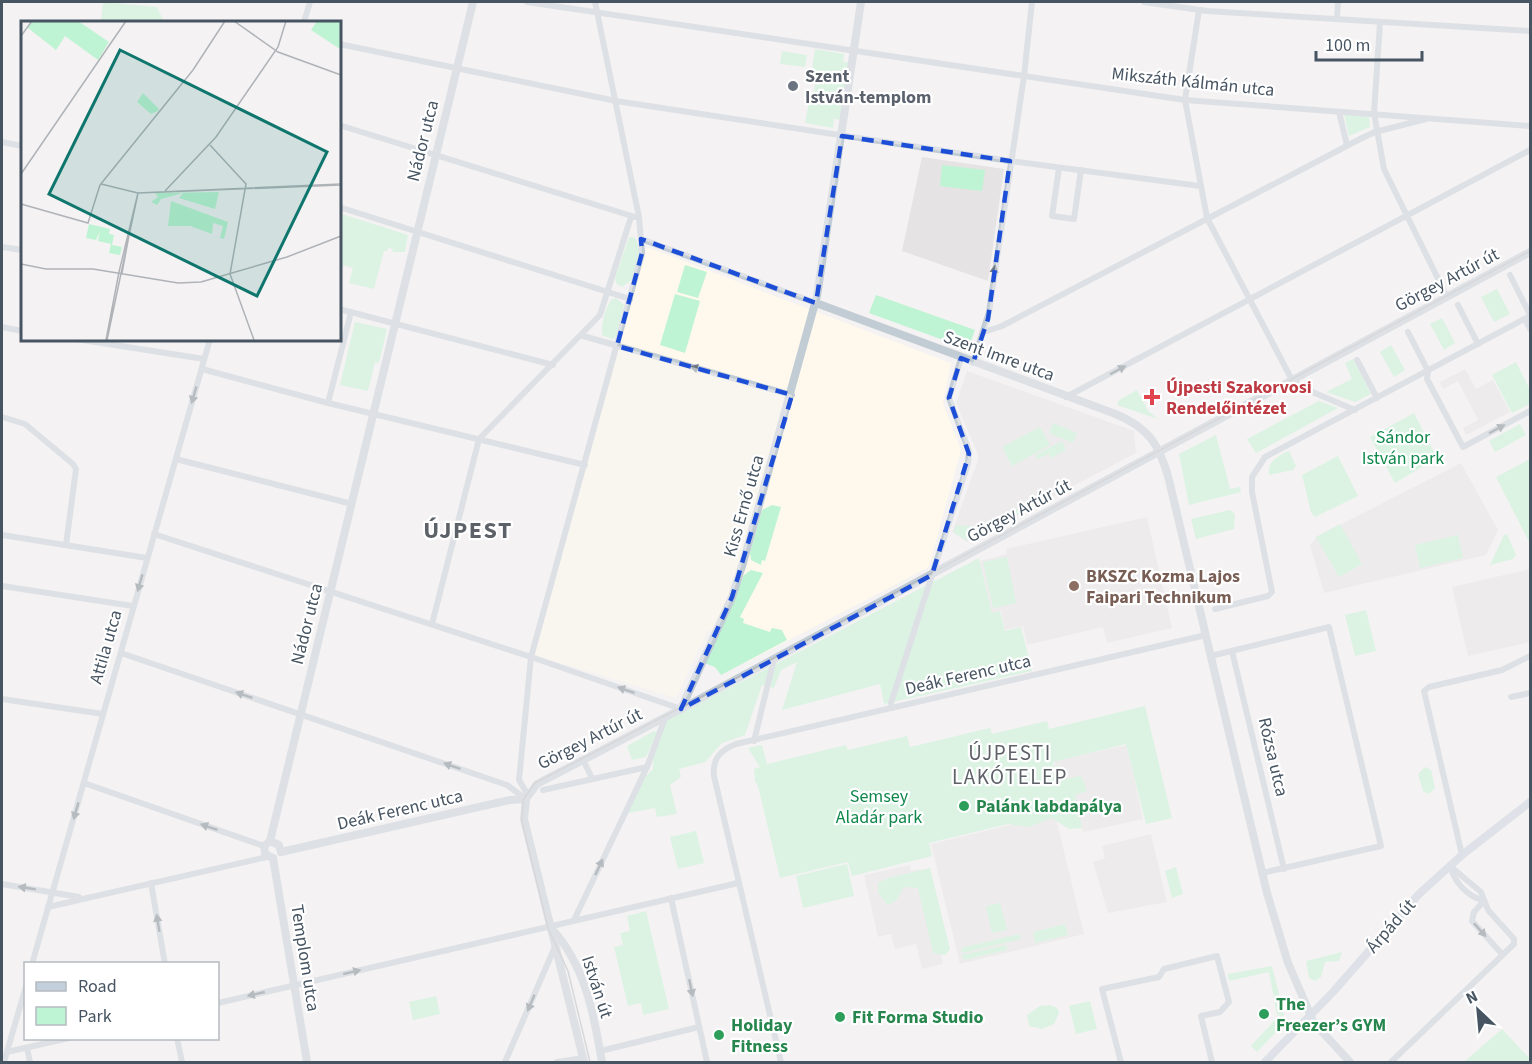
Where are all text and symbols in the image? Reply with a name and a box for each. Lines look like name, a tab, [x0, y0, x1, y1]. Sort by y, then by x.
inset map	[21, 21, 340, 340]
scale bar	[1316, 24, 1422, 62]
text: 100 m	[1325, 33, 1370, 58]
street label: Mikszáth Kálmán utca	[1110, 61, 1276, 103]
place label: Szent István-templom	[805, 64, 932, 110]
marker: Szent István-templom	[786, 79, 800, 93]
street label: Nádor utca	[401, 98, 445, 184]
street label: Görgey Artúr út	[1391, 242, 1503, 318]
one-way arrow	[990, 264, 999, 283]
street label: Szent Imre utca	[940, 324, 1058, 388]
one-way arrow	[690, 364, 708, 373]
one-way arrow	[1109, 365, 1127, 375]
place label: Újpesti Szakorvosi Rendelőintézet	[1166, 375, 1312, 421]
one-way arrow	[189, 386, 198, 404]
marker: Újpesti Szakorvosi Rendelőintézet	[1143, 388, 1161, 406]
one-way arrow	[1489, 424, 1506, 434]
park label: Sándor István park	[1362, 425, 1444, 471]
street label: Kiss Ernő utca	[717, 452, 771, 560]
street label: Görgey Artúr út	[963, 473, 1075, 549]
district label: ÚJPEST	[423, 513, 513, 548]
place label: BKSZC Kozma Lajos Faipari Technikum	[1086, 564, 1240, 610]
one-way arrow	[135, 574, 144, 592]
marker: BKSZC Kozma Lajos Faipari Technikum	[1067, 579, 1081, 593]
street label: Nádor utca	[285, 581, 329, 667]
street label: Attila utca	[84, 607, 128, 687]
street label: Deák Ferenc utca	[903, 648, 1033, 702]
one-way arrow	[617, 685, 635, 695]
one-way arrow	[235, 689, 253, 699]
street label: Görgey Artúr út	[533, 702, 647, 776]
street label: Rózsa utca	[1252, 715, 1294, 799]
district label: ÚJPESTI LAKÓTELEP	[952, 738, 1068, 792]
one-way arrow	[443, 760, 461, 770]
street label: Deák Ferenc utca	[335, 783, 465, 837]
park label: Semsey Aladár park	[836, 784, 922, 830]
place label: Palánk labdapálya	[976, 794, 1122, 819]
marker: Palánk labdapálya	[957, 799, 971, 813]
one-way arrow	[71, 802, 80, 820]
one-way arrow	[200, 821, 218, 831]
one-way arrow	[594, 859, 603, 876]
one-way arrow	[17, 883, 36, 892]
street label: Árpád út	[1360, 894, 1422, 958]
street label: Templom utca	[284, 903, 326, 1013]
one-way arrow	[153, 913, 162, 932]
one-way arrow	[1473, 922, 1486, 937]
street label: István út	[575, 952, 619, 1022]
legend	[24, 962, 219, 1040]
one-way arrow	[342, 967, 361, 977]
text: Road	[78, 974, 117, 999]
one-way arrow	[686, 979, 696, 997]
north arrow	[1448, 980, 1508, 1040]
text: N	[1462, 985, 1481, 1010]
one-way arrow	[247, 990, 265, 1000]
place label: The Freezer’s GYM	[1276, 992, 1386, 1038]
one-way arrow	[526, 994, 536, 1012]
text: Park	[78, 1004, 112, 1029]
place label: Fit Forma Studio	[852, 1005, 984, 1030]
marker: The Freezer’s GYM	[1257, 1007, 1271, 1021]
marker: Fit Forma Studio	[833, 1010, 847, 1024]
place label: Holiday Fitness	[731, 1013, 793, 1059]
marker: Holiday Fitness	[712, 1028, 726, 1042]

